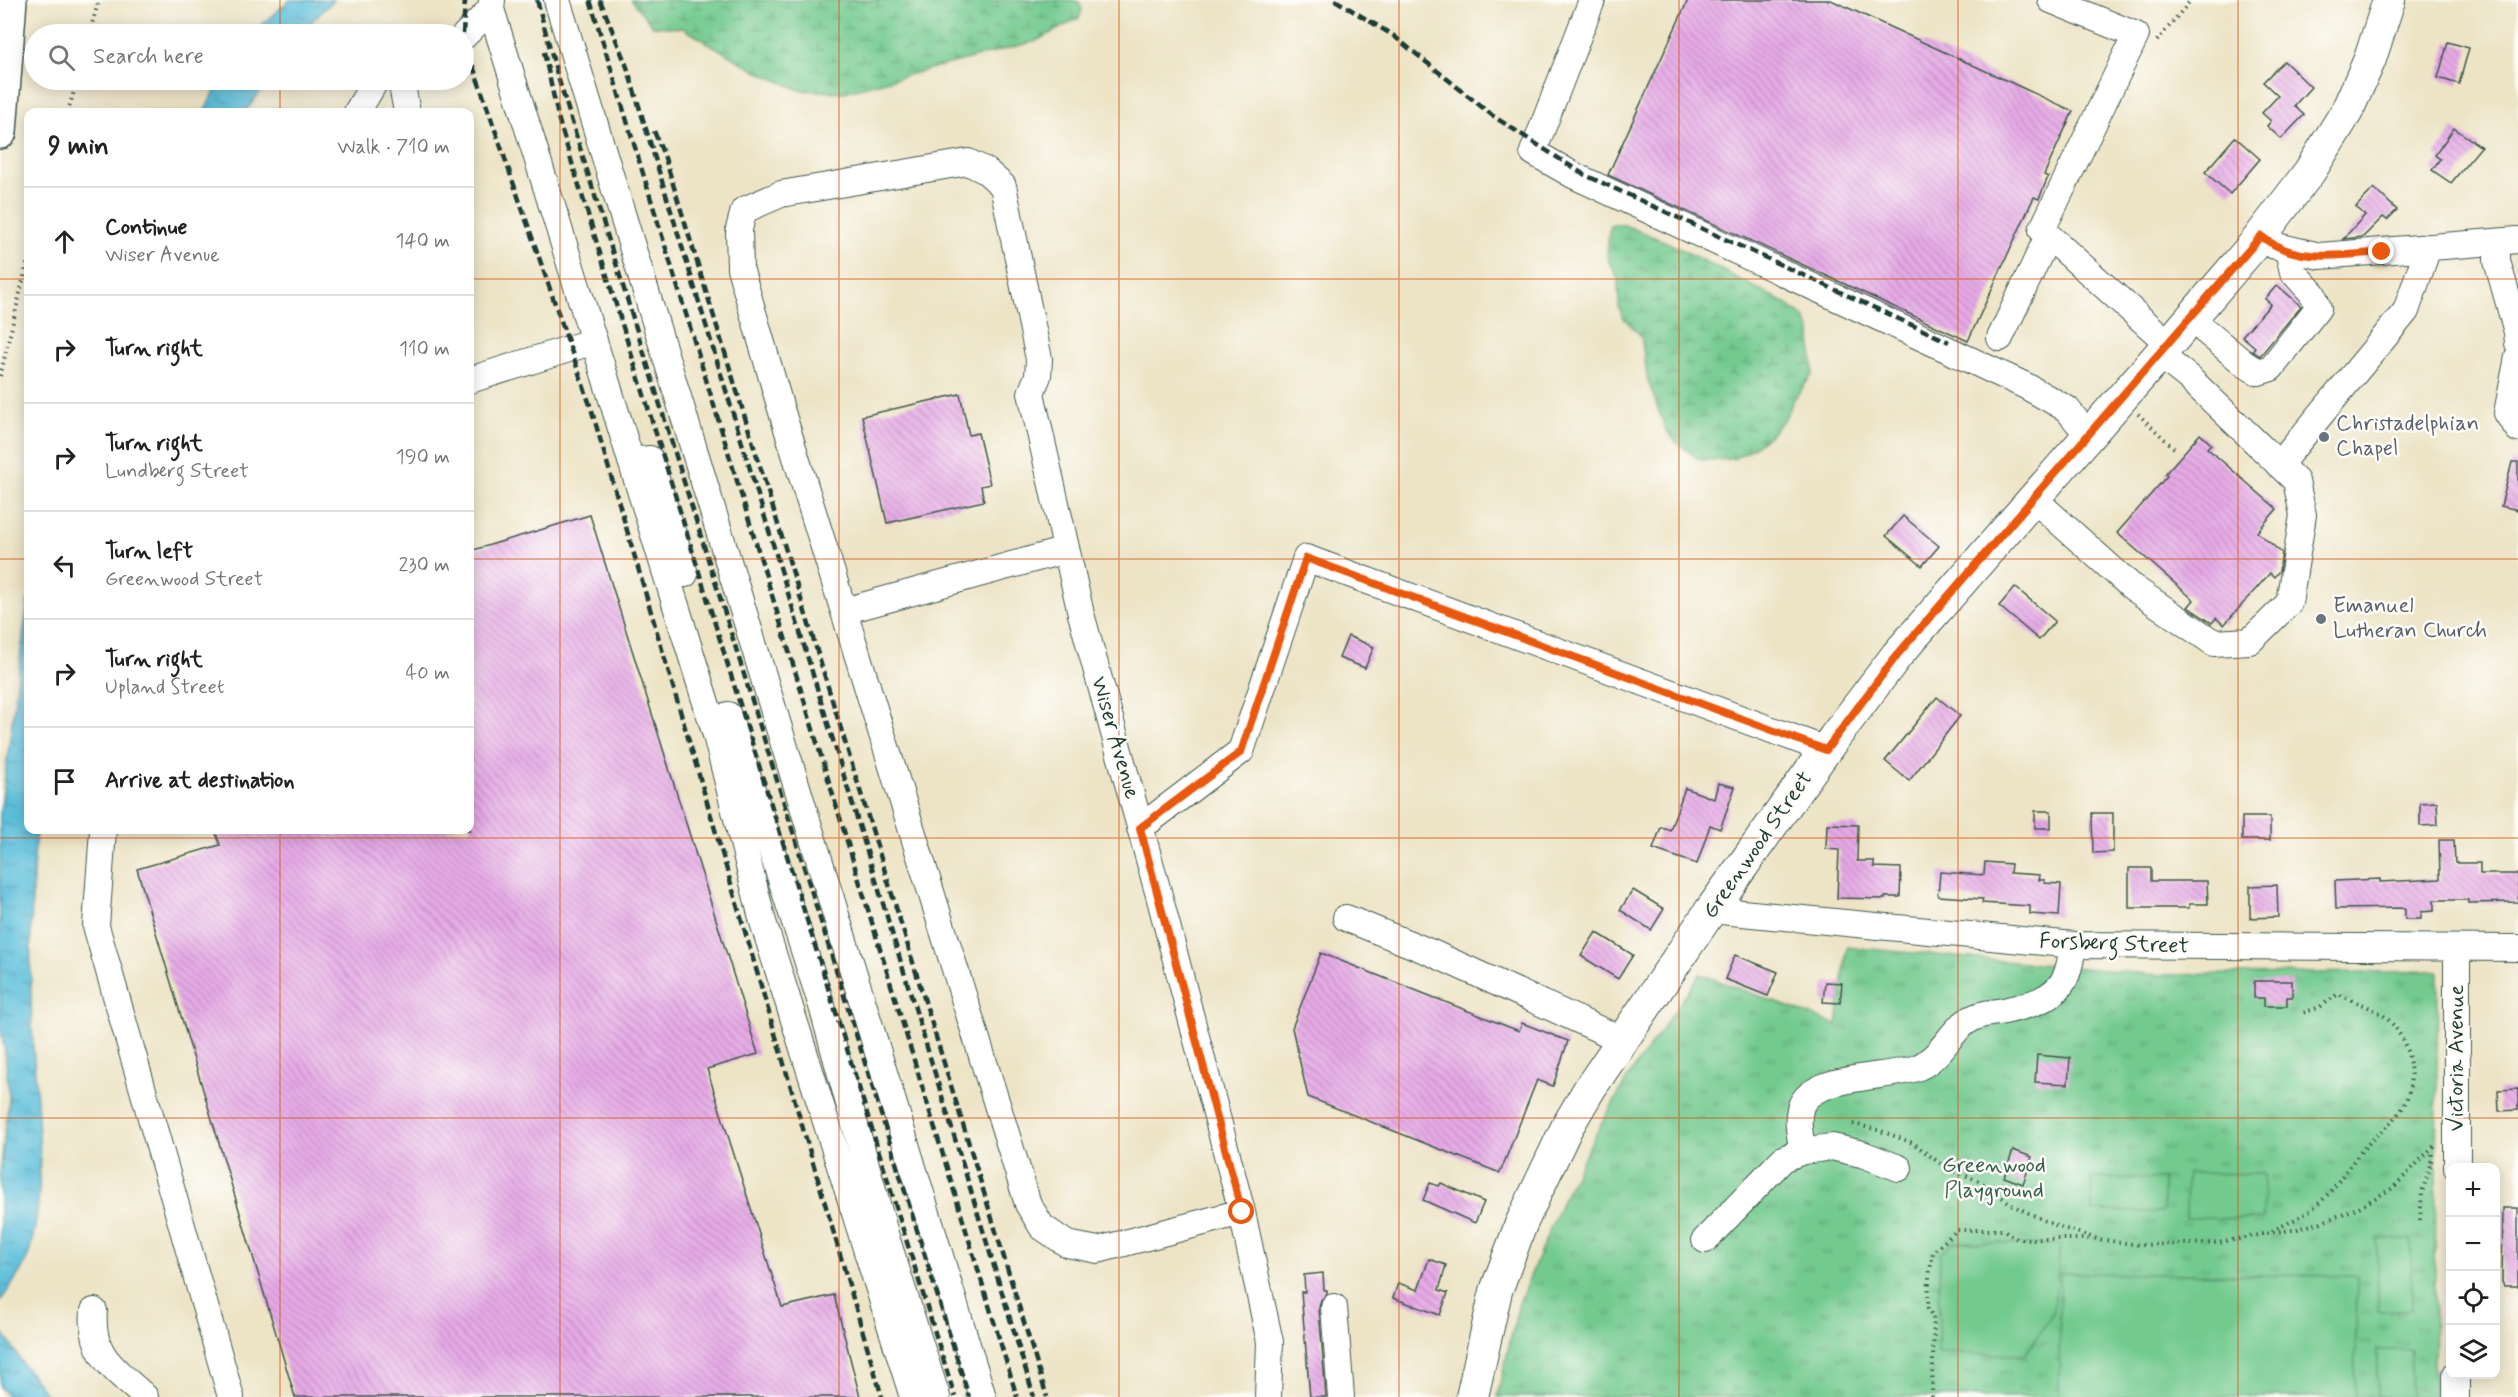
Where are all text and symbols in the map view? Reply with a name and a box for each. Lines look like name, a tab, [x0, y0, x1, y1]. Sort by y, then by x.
search box	[24, 24, 474, 90]
icon: search	[45, 41, 78, 74]
text: Search here	[93, 43, 204, 71]
text: 9 min	[48, 130, 109, 164]
text: Walk · 710 m	[337, 134, 450, 161]
text: Continue	[105, 214, 187, 242]
icon: ahead	[48, 225, 81, 258]
text: 140 m	[396, 228, 450, 255]
route end	[2368, 238, 2394, 264]
text: Wiser Avenue	[105, 242, 220, 269]
icon: right	[48, 333, 81, 366]
text: Turn right	[105, 335, 203, 363]
text: 110 m	[399, 336, 450, 363]
place label: Christadelphian Chapel	[2336, 410, 2479, 463]
text: Turn right	[105, 430, 203, 458]
marker: Christadelphian Chapel	[2317, 430, 2331, 444]
icon: right	[48, 441, 81, 474]
text: 190 m	[396, 444, 450, 471]
text: Lundberg Street	[105, 458, 249, 485]
text: Turn left	[105, 538, 193, 566]
icon: left	[48, 549, 81, 582]
text: 230 m	[398, 552, 450, 579]
text: Greenwood Street	[105, 566, 263, 593]
place label: Emanuel Lutheran Church	[2333, 592, 2487, 645]
marker: Emanuel Lutheran Church	[2314, 612, 2328, 626]
text: Turn right	[105, 646, 203, 674]
icon: right	[48, 657, 81, 690]
text: 40 m	[406, 660, 450, 687]
street label: Wiser Avenue	[1084, 673, 1146, 803]
text: Upland Street	[105, 674, 224, 701]
icon: arrive	[48, 765, 81, 798]
street label: Greenwood Street	[1697, 766, 1819, 924]
text: Arrive at destination	[105, 767, 295, 795]
street label: Forsberg Street	[2039, 927, 2189, 964]
street label: Victoria Avenue	[2443, 984, 2471, 1131]
park label: Greenwood Playground	[1942, 1152, 2046, 1206]
map controls	[2446, 1163, 2500, 1379]
button: +	[2446, 1163, 2500, 1217]
route start	[1228, 1198, 1254, 1224]
button: −	[2446, 1217, 2500, 1271]
button: locate	[2446, 1271, 2500, 1325]
button: layers	[2446, 1325, 2500, 1379]

